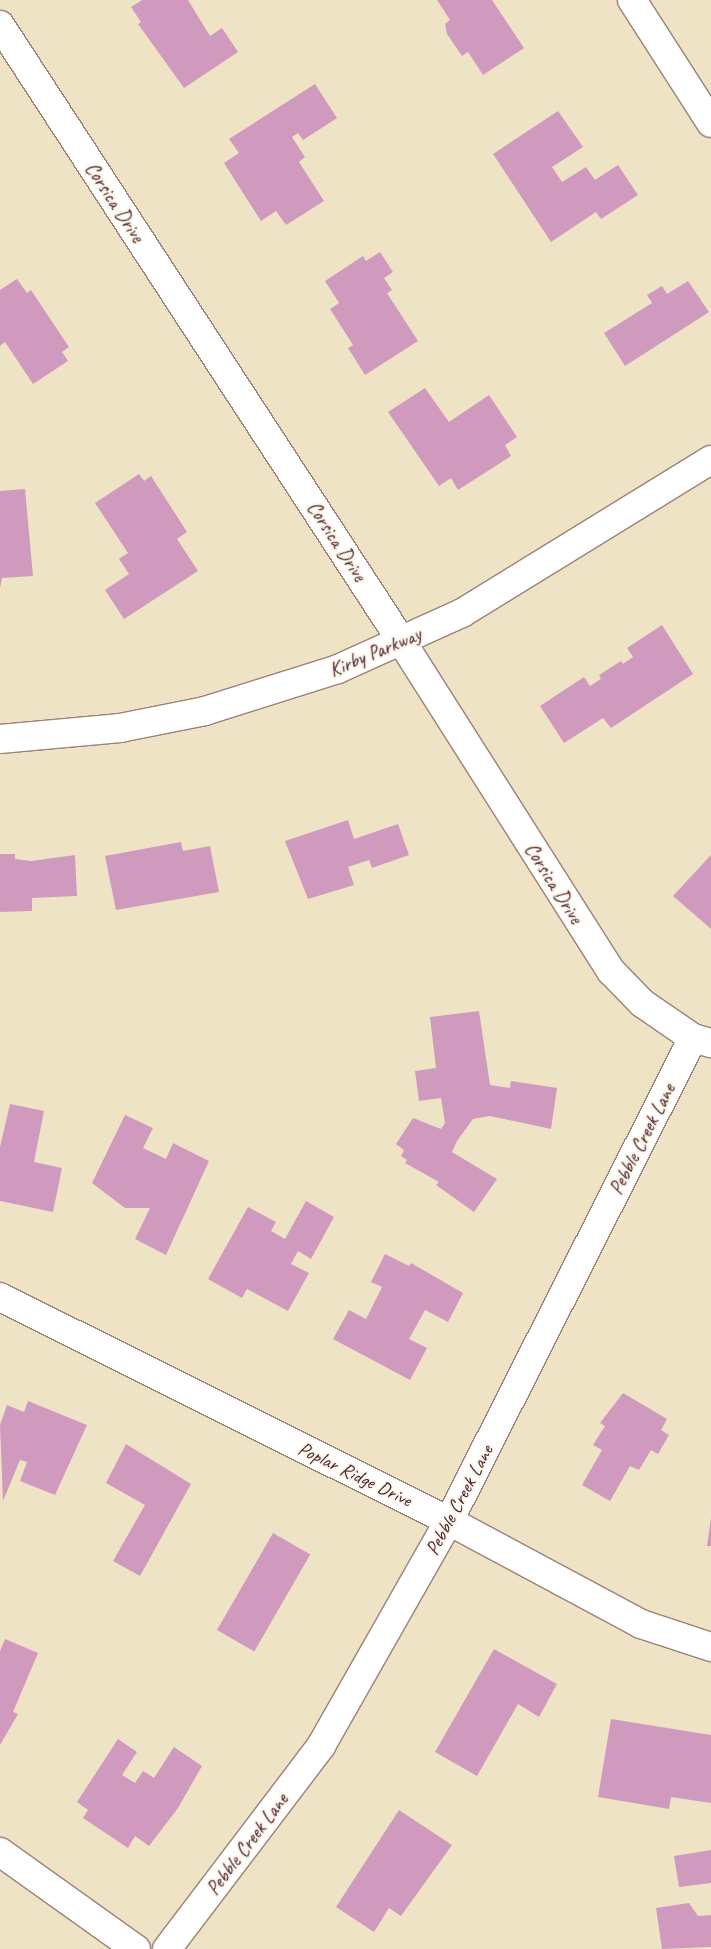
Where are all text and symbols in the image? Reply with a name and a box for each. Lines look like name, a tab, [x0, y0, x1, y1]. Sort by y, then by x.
street label: Corsica Drive	[80, 157, 150, 247]
street label: Corsica Drive	[302, 496, 372, 586]
street label: Kirby Parkway	[325, 622, 425, 682]
street label: Corsica Drive	[520, 838, 588, 928]
street label: Pebble Creek Lane	[604, 1079, 680, 1199]
street label: Poplar Ridge Drive	[294, 1436, 416, 1512]
street label: Pebble Creek Lane	[420, 1440, 498, 1560]
street label: Pebble Creek Lane	[201, 1788, 293, 1900]

